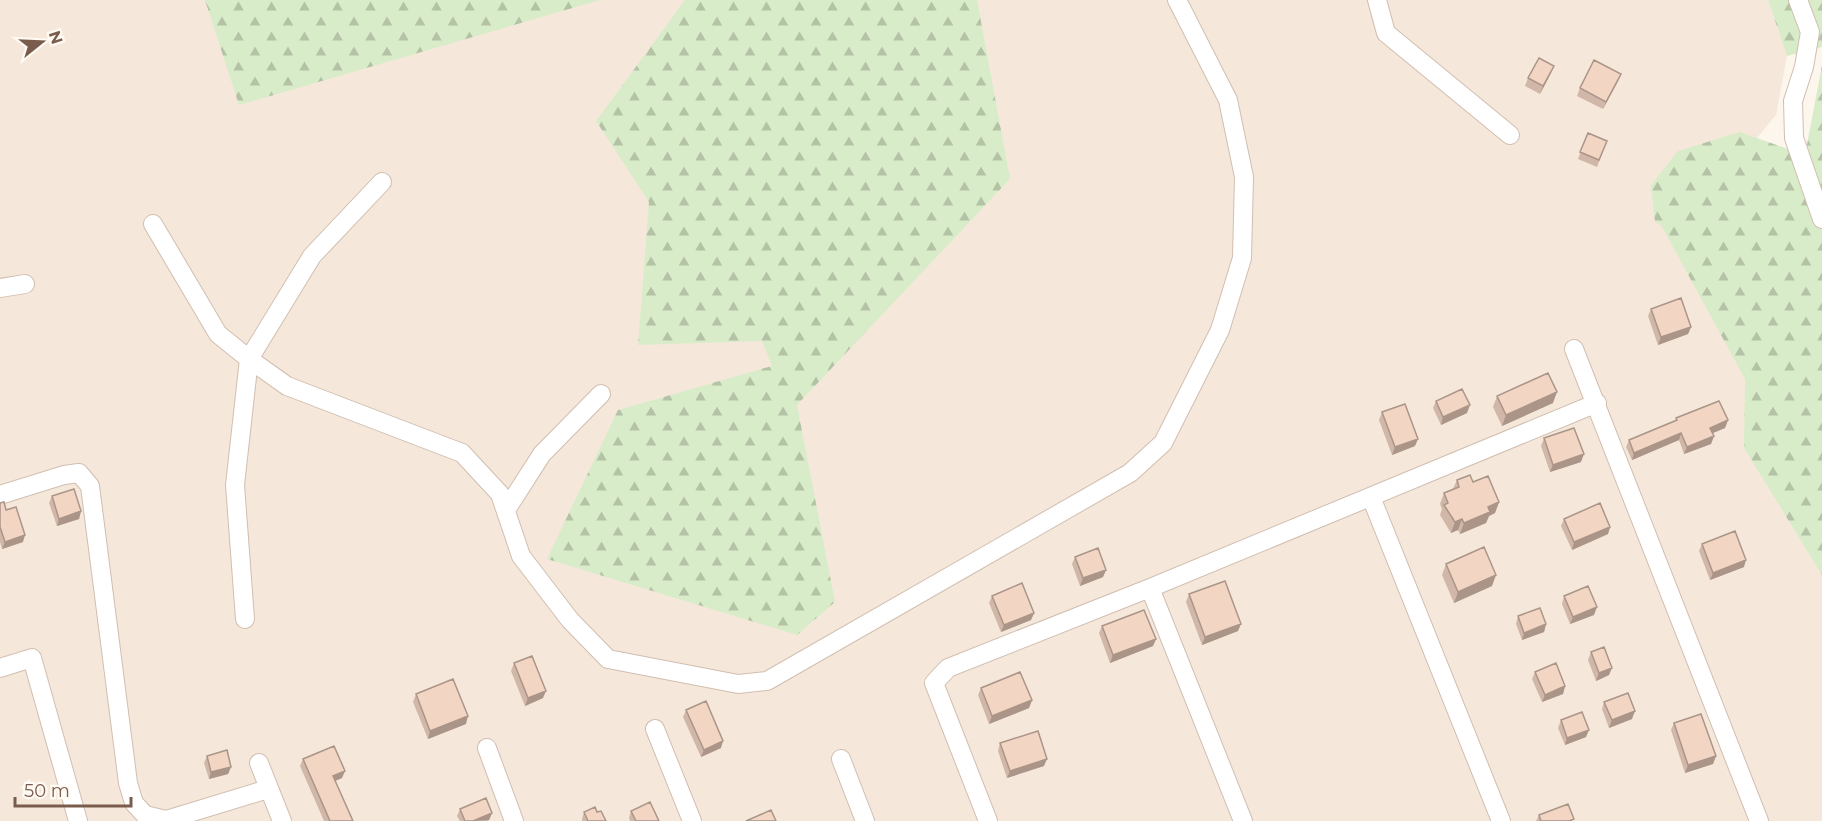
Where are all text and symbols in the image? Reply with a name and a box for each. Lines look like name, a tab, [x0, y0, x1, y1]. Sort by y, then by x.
north arrow	[12, 12, 72, 72]
text: N	[45, 28, 67, 47]
scale bar	[15, 770, 130, 808]
text: 50 m	[24, 780, 70, 802]

